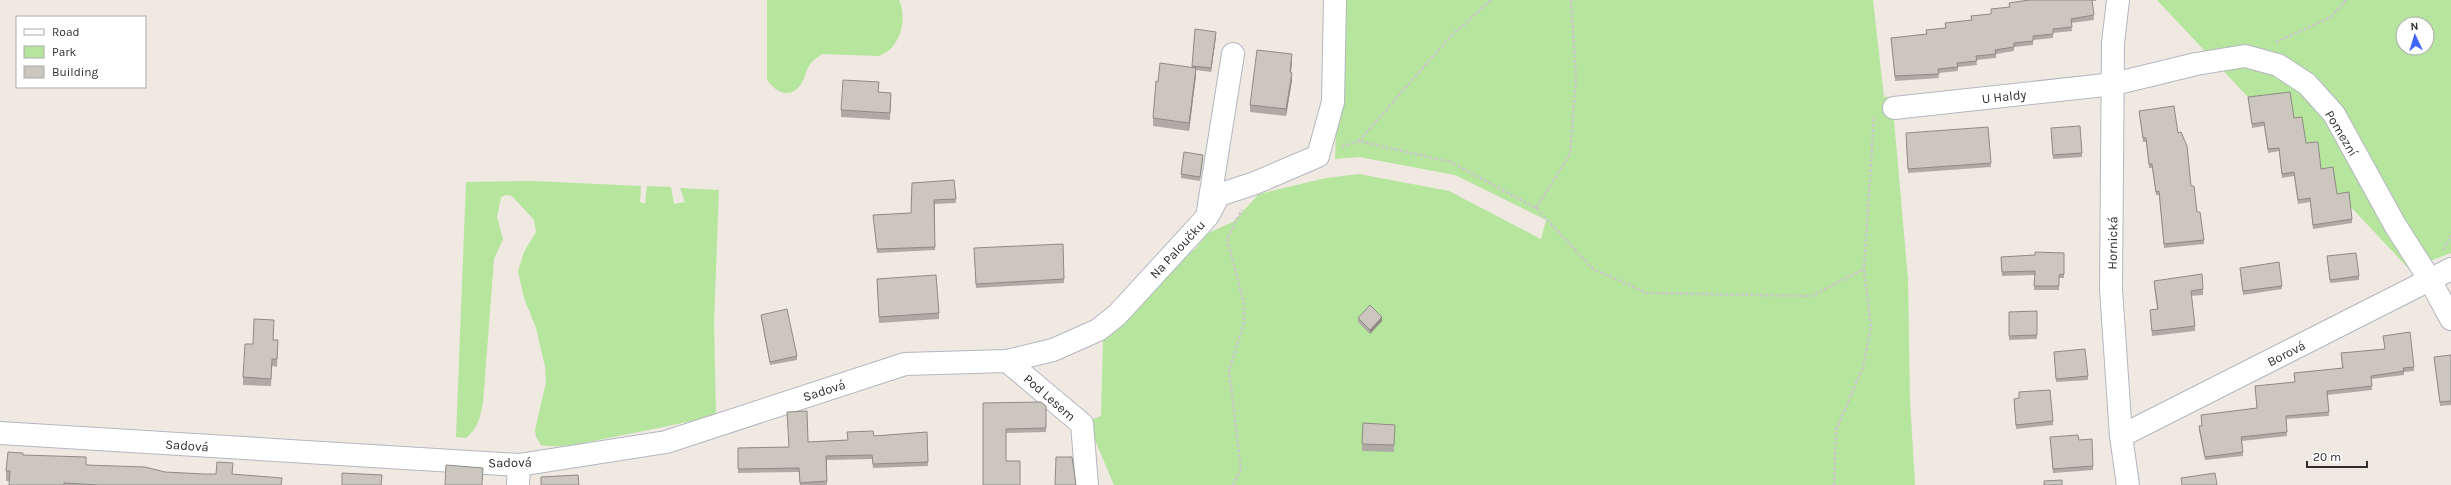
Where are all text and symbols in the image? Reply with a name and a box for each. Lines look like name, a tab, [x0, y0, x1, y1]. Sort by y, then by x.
legend	[16, 16, 146, 88]
north arrow	[2395, 16, 2435, 56]
text: N	[2410, 20, 2419, 33]
text: Road	[52, 25, 80, 39]
text: Park	[52, 45, 77, 59]
text: Building	[52, 65, 99, 79]
street label: U Haldy	[1981, 87, 2027, 106]
street label: Pomezní	[2322, 108, 2361, 159]
street label: Hornická	[2105, 216, 2120, 270]
street label: Na Paloučku	[1147, 217, 1208, 282]
street label: Borová	[2265, 338, 2308, 369]
street label: Pod Lesem	[1021, 371, 1079, 424]
street label: Sadová	[801, 377, 847, 404]
street label: Sadová	[165, 436, 209, 454]
scale bar	[2307, 443, 2367, 469]
text: 20 m	[2313, 450, 2341, 464]
street label: Sadová	[488, 455, 532, 470]

